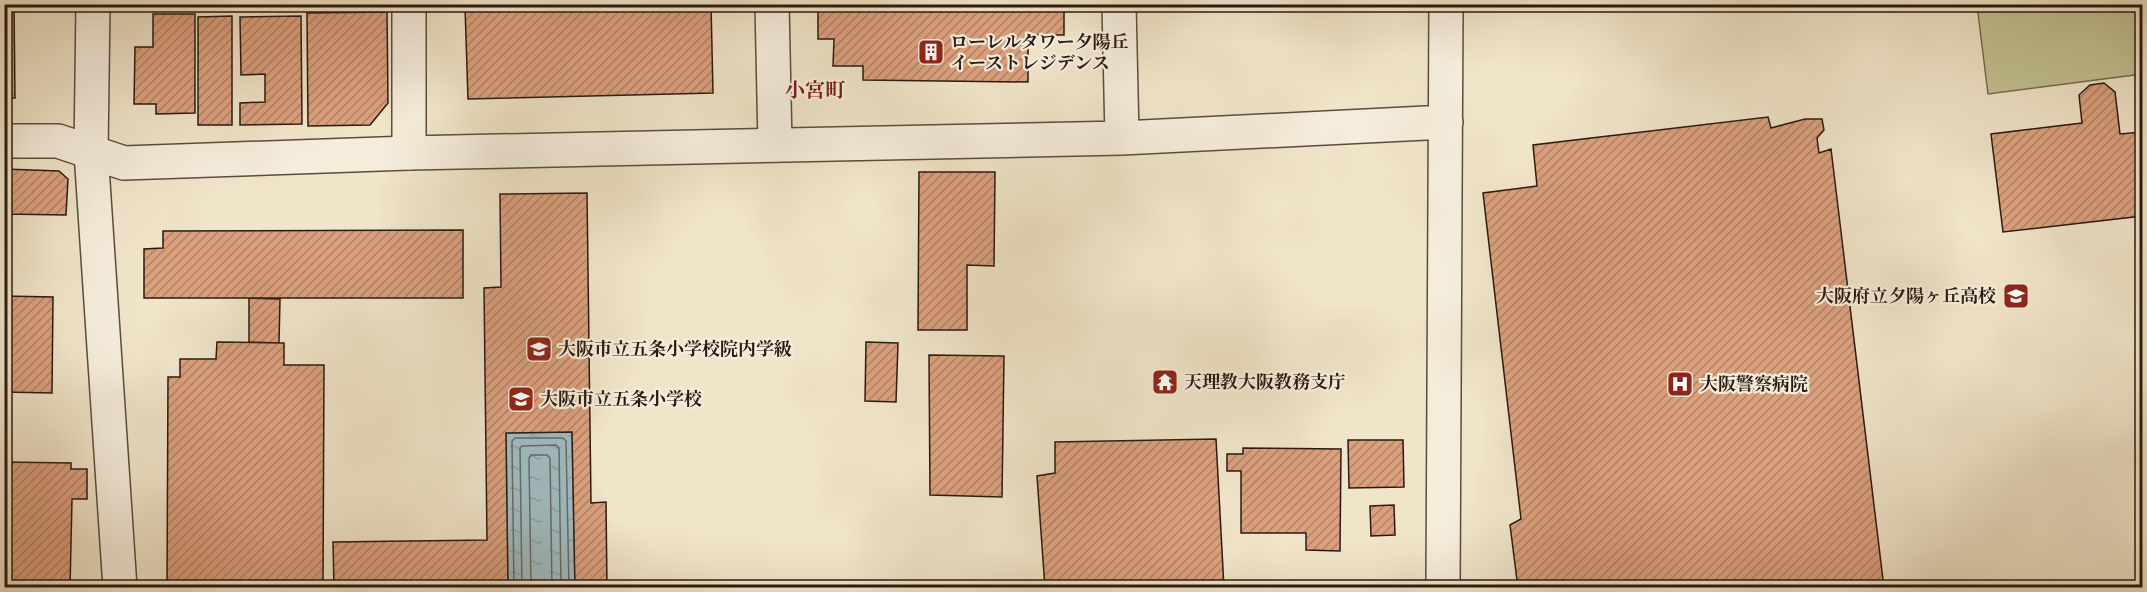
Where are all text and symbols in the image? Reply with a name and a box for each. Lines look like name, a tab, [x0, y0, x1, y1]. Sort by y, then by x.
place label: ローレルタワー夕陽丘 イーストレジデンス	[950, 32, 1128, 74]
building icon: ローレルタワー夕陽丘 イーストレジデンス	[916, 37, 946, 67]
district label: 小宮町	[785, 79, 846, 102]
school or university icon: 大阪府立夕陽ヶ丘高校	[2001, 281, 2031, 311]
place label: 大阪府立夕陽ヶ丘高校	[1816, 286, 1996, 307]
school or university icon: 大阪市立五条小学校院内学級	[524, 334, 554, 364]
place label: 大阪市立五条小学校院内学級	[558, 339, 792, 360]
temple icon: 天理教大阪教務支庁	[1150, 367, 1180, 397]
hospital icon: 大阪警察病院	[1665, 369, 1695, 399]
place label: 天理教大阪教務支庁	[1184, 372, 1346, 393]
place label: 大阪警察病院	[1700, 374, 1808, 395]
school or university icon: 大阪市立五条小学校	[506, 384, 536, 414]
place label: 大阪市立五条小学校	[540, 389, 702, 410]

